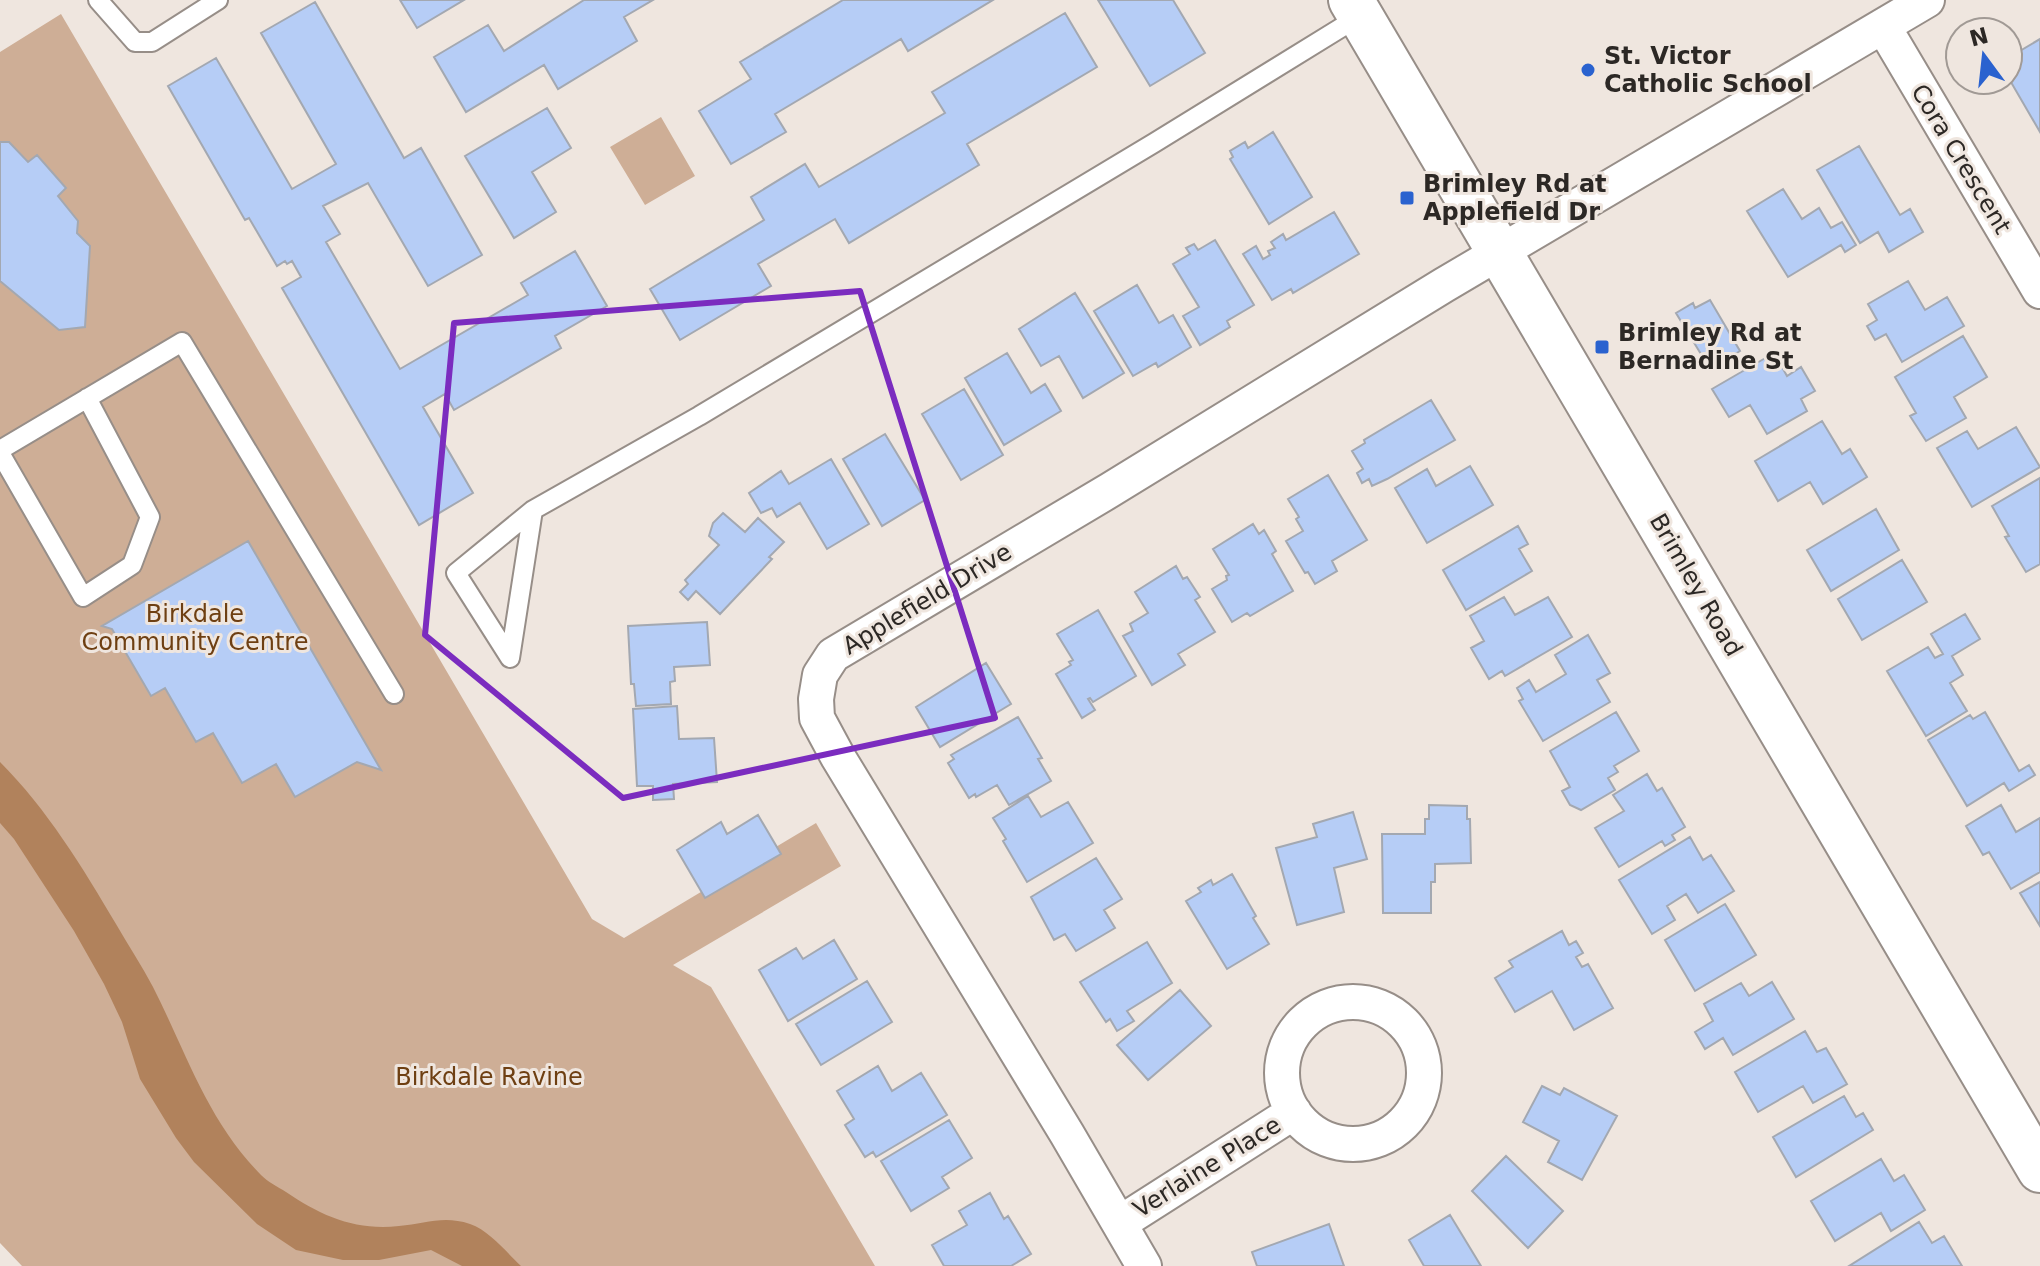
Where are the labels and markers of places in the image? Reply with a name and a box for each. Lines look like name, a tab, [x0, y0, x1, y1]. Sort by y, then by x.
place label: St. Victor Catholic School	[1604, 42, 1812, 98]
marker: St. Victor Catholic School	[1579, 61, 1597, 79]
place label: Brimley Rd at Applefield Dr	[1423, 170, 1607, 226]
marker: Brimley Rd at Applefield Dr	[1398, 189, 1416, 207]
place label: Brimley Rd at Bernadine St	[1618, 319, 1802, 375]
marker: Brimley Rd at Bernadine St	[1593, 338, 1611, 356]

